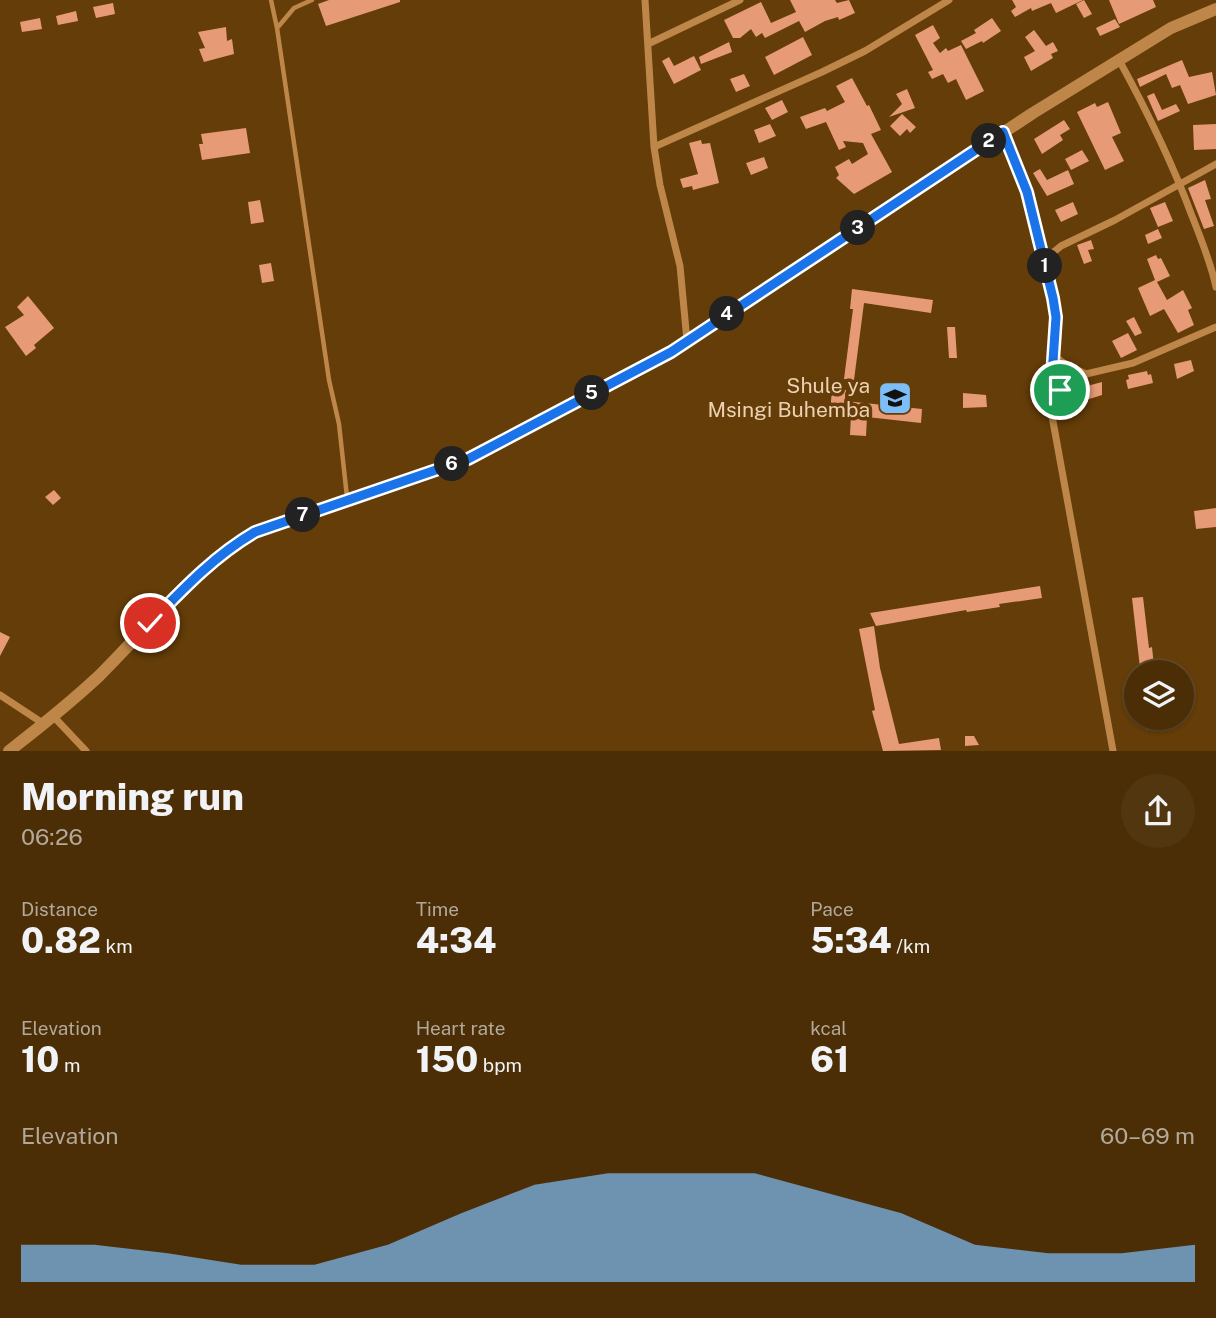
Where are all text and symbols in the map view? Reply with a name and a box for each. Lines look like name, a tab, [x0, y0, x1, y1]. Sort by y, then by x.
pin: 2	[972, 124, 1006, 158]
text: 2	[982, 129, 995, 151]
pin: 3	[840, 210, 876, 246]
text: 3	[851, 216, 864, 238]
pin: 1	[1028, 248, 1062, 284]
text: 1	[1040, 254, 1049, 276]
pin: 4	[710, 296, 744, 332]
text: 4	[720, 302, 733, 324]
pin	[1030, 360, 1090, 420]
icon: arrive	[1041, 371, 1079, 409]
place label: Shule ya Msingi Buhemba	[707, 373, 870, 422]
pin: 5	[574, 376, 610, 410]
school or university icon: Shule ya Msingi Buhemba	[876, 379, 914, 417]
text: 5	[585, 381, 598, 403]
pin: 6	[434, 447, 470, 482]
text: 6	[445, 452, 458, 474]
pin: 7	[286, 498, 320, 532]
text: 7	[297, 503, 308, 525]
pin	[120, 593, 180, 653]
icon: check	[131, 604, 169, 642]
map controls	[1124, 660, 1194, 730]
button: layers	[1124, 660, 1194, 730]
text: Morning run	[21, 774, 244, 819]
button: share	[1121, 774, 1195, 848]
text: 06:26	[21, 823, 83, 850]
text: Distance	[21, 898, 98, 920]
text: Time	[416, 898, 459, 920]
text: Pace	[810, 898, 854, 920]
text: 0.82	[21, 920, 101, 961]
text: 4:34	[416, 920, 496, 961]
text: 5:34	[810, 920, 892, 961]
text: km	[101, 935, 133, 957]
text: /km	[892, 935, 930, 957]
text: Elevation	[21, 1017, 102, 1039]
text: Heart rate	[416, 1017, 505, 1039]
text: kcal	[810, 1017, 847, 1039]
text: 10	[21, 1039, 59, 1080]
text: 150	[416, 1039, 478, 1080]
text: 61	[810, 1039, 849, 1080]
text: m	[59, 1054, 80, 1076]
text: bpm	[478, 1054, 522, 1076]
text: Elevation	[21, 1122, 119, 1149]
text: 60–69 m	[1100, 1122, 1195, 1149]

